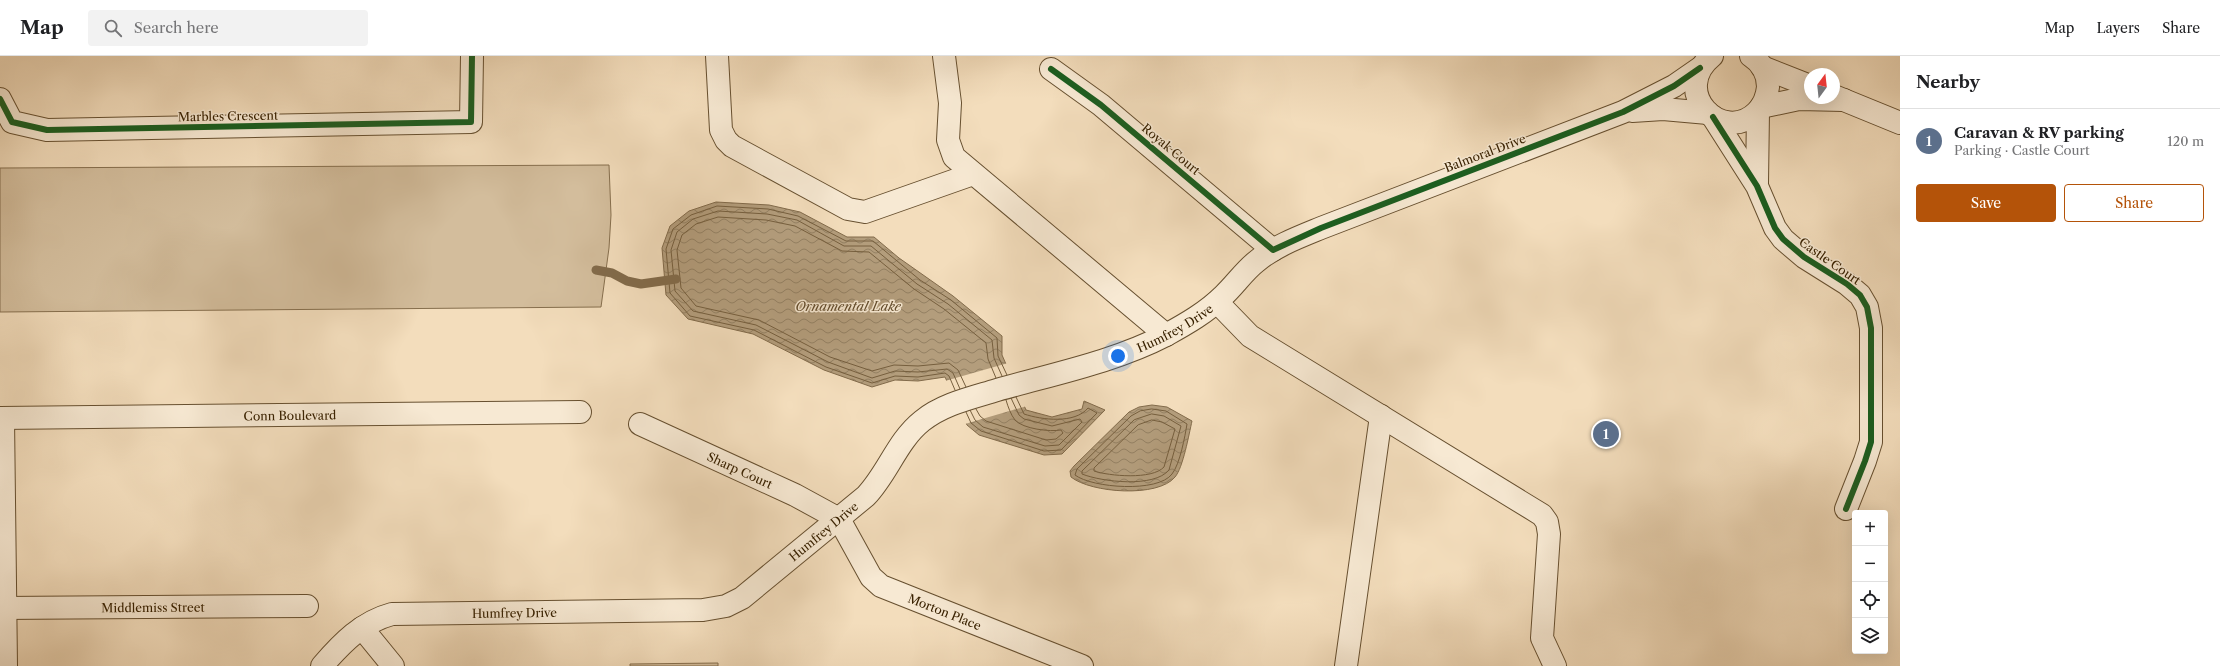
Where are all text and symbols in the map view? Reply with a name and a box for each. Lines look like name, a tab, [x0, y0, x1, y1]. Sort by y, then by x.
search box	[88, 10, 368, 46]
text: Map	[20, 16, 64, 39]
icon: search	[102, 17, 124, 39]
text: Search here	[134, 18, 219, 37]
text: Map	[2044, 19, 2074, 37]
text: Layers	[2096, 19, 2140, 37]
text: Share	[2162, 19, 2200, 37]
north arrow	[1804, 68, 1840, 104]
text: Nearby	[1916, 72, 1980, 92]
street label: Marbles Crescent	[178, 108, 279, 124]
street label: Royak Court	[1139, 120, 1204, 178]
text: Caravan & RV parking	[1954, 123, 2124, 142]
street label: Balmoral Drive	[1442, 130, 1528, 175]
text: 1	[1926, 133, 1932, 149]
text: 120 m	[2167, 133, 2204, 149]
text: Parking · Castle Court	[1954, 142, 2090, 158]
button: Save	[1916, 184, 2056, 222]
button: Share	[2064, 184, 2204, 222]
street label: Castle Court	[1796, 234, 1864, 288]
water label: Ornamental Lake	[795, 298, 901, 314]
street label: Humfrey Drive	[1134, 300, 1216, 355]
your location	[1108, 346, 1128, 366]
street label: Conn Boulevard	[244, 407, 337, 423]
pin: 1	[1593, 419, 1619, 449]
street label: Sharp Court	[705, 448, 776, 492]
street label: Humfrey Drive	[786, 498, 861, 564]
map controls	[1852, 510, 1888, 654]
button: +	[1852, 510, 1888, 546]
button: −	[1852, 546, 1888, 582]
button: locate	[1852, 582, 1888, 618]
street label: Morton Place	[906, 590, 984, 633]
street label: Middlemiss Street	[101, 599, 205, 615]
street label: Humfrey Drive	[472, 604, 557, 620]
button: layers	[1852, 618, 1888, 654]

